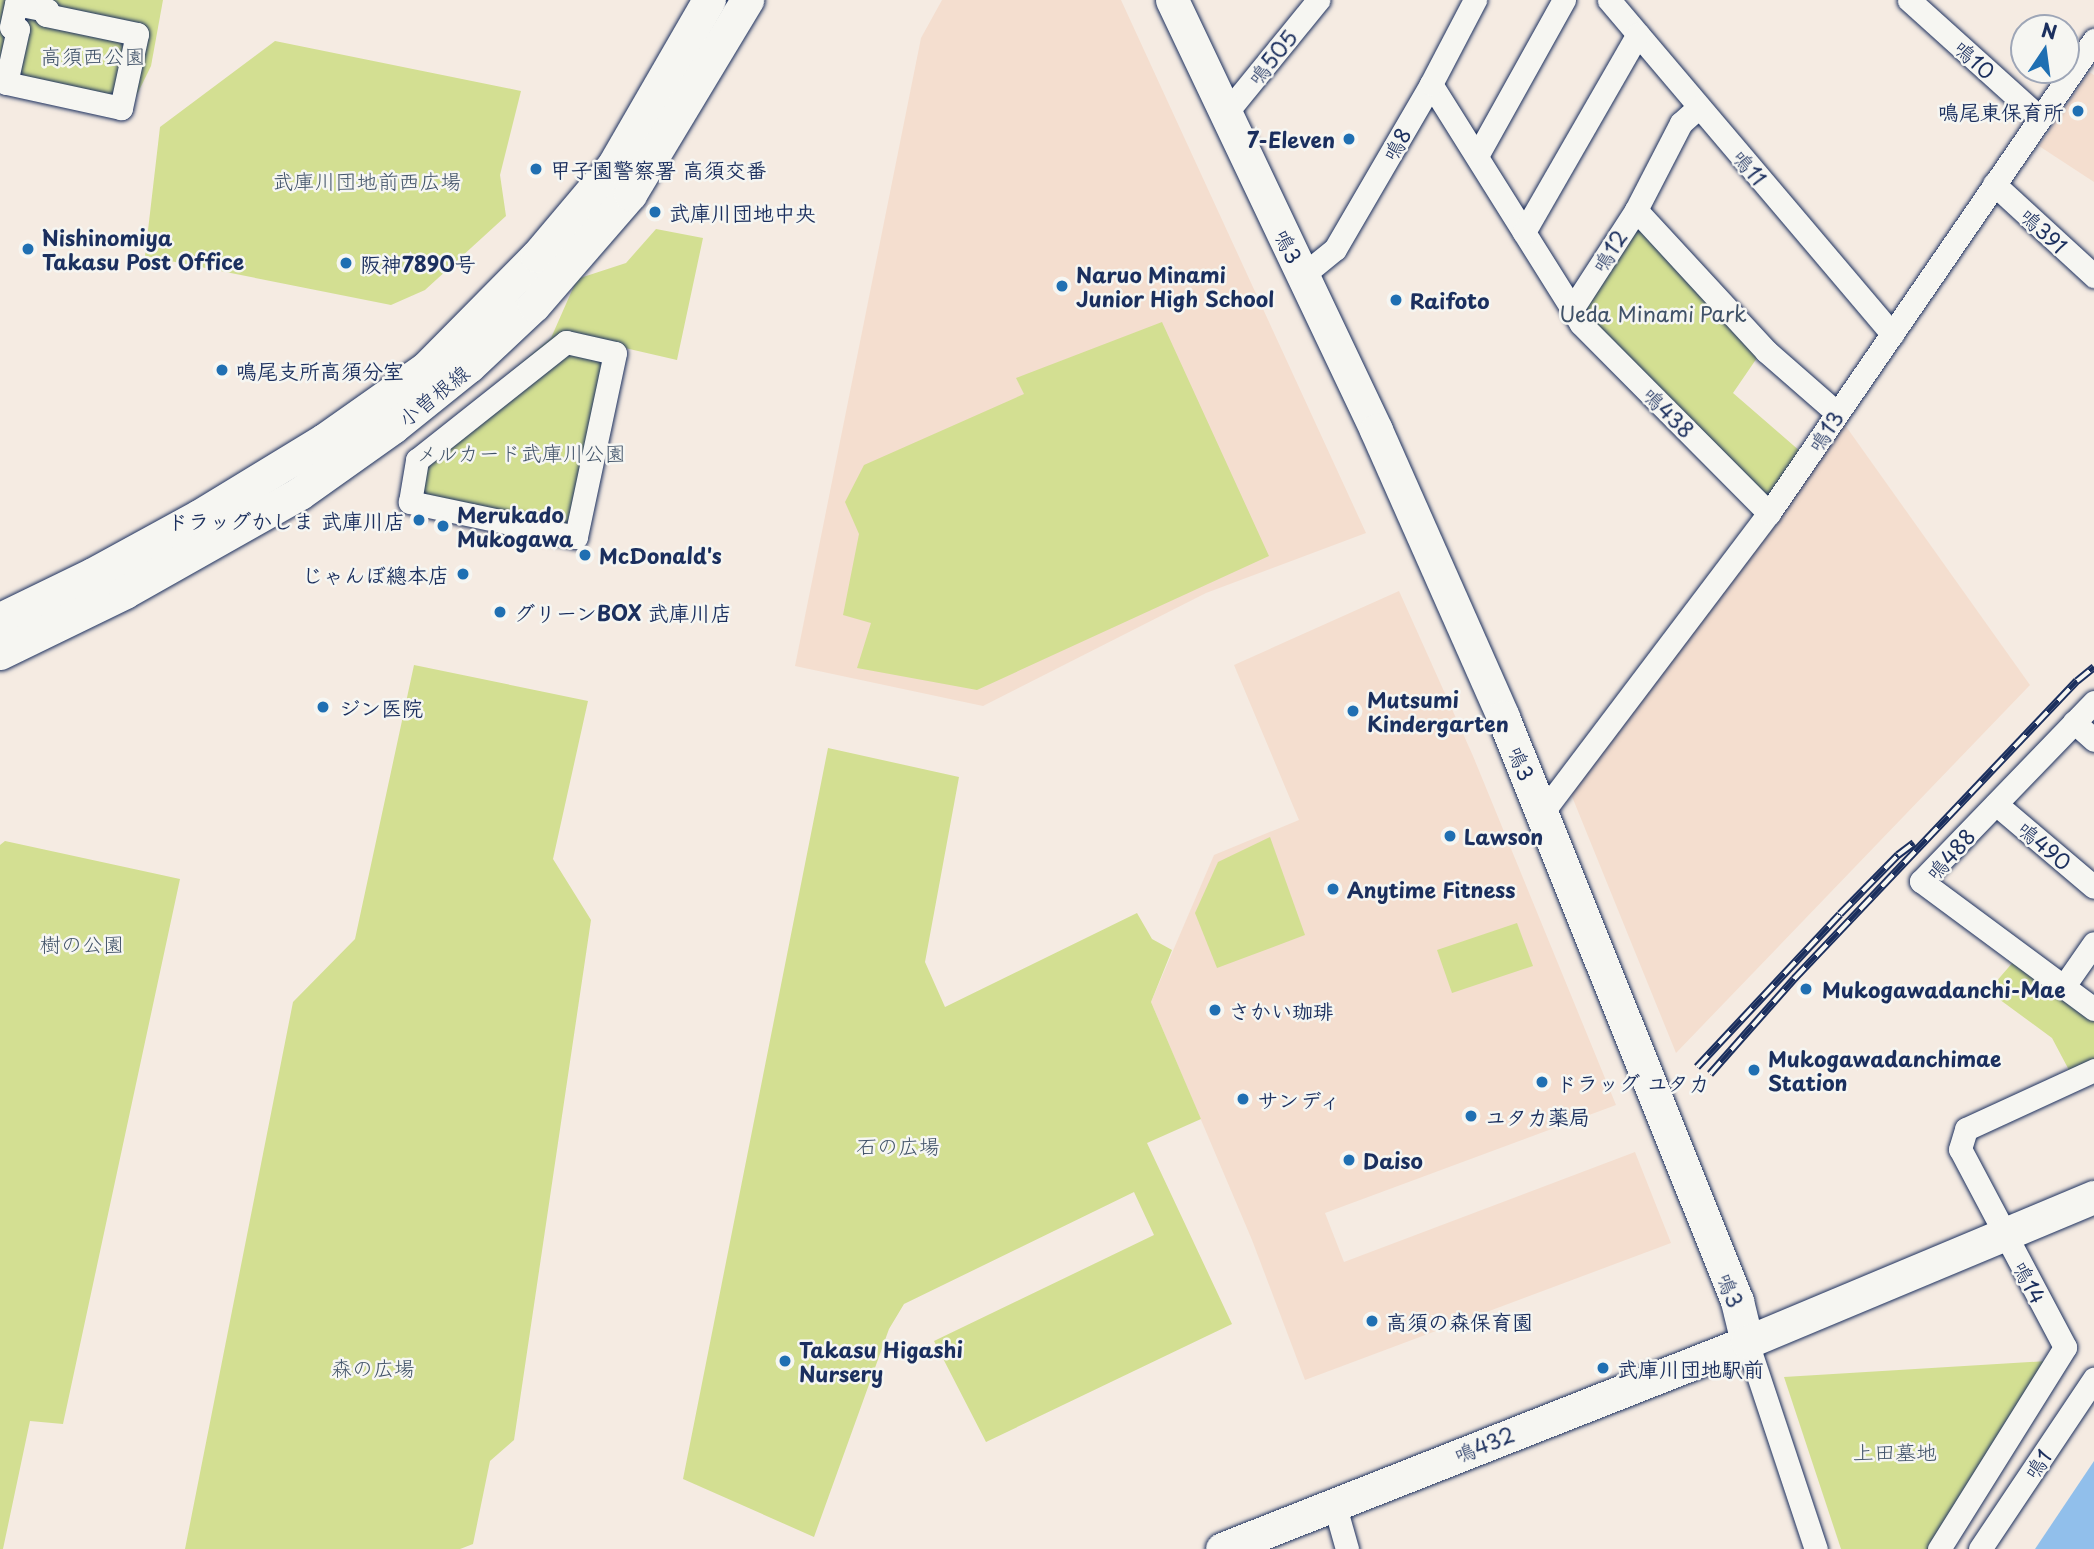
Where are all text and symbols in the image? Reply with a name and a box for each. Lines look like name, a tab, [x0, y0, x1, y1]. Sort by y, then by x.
north arrow	[2010, 14, 2080, 84]
text: N	[2039, 15, 2060, 46]
street label: 鳴505	[1242, 24, 1302, 90]
street label: 鳴10	[1950, 34, 2000, 84]
park label: 高須西公園	[41, 42, 145, 68]
place label: 鳴尾東保育所	[1938, 98, 2064, 124]
marker: 鳴尾東保育所	[2070, 103, 2086, 119]
street label: 鳴8	[1377, 123, 1415, 165]
place label: 7-Eleven	[1247, 126, 1335, 152]
marker: 7-Eleven	[1341, 131, 1357, 147]
street label: 鳴11	[1728, 144, 1772, 190]
place label: 甲子園警察署 高須交番	[550, 156, 767, 182]
marker: 甲子園警察署 高須交番	[528, 161, 544, 177]
park label: 武庫川団地前西広場	[273, 167, 461, 193]
place label: 武庫川団地中央	[669, 199, 816, 225]
street label: 鳴391	[2015, 202, 2073, 258]
marker: 武庫川団地中央	[647, 204, 663, 220]
place label: Nishinomiya Takasu Post Office	[42, 224, 243, 274]
street label: 鳴3	[1270, 225, 1308, 267]
street label: 鳴12	[1586, 225, 1632, 277]
marker: Nishinomiya Takasu Post Office	[20, 241, 36, 257]
place label: 阪神7890号	[360, 250, 476, 276]
marker: 阪神7890号	[338, 255, 354, 271]
place label: Naruo Minami Junior High School	[1076, 261, 1276, 311]
marker: Naruo Minami Junior High School	[1054, 278, 1070, 294]
place label: Raifoto	[1410, 287, 1490, 313]
marker: Raifoto	[1388, 292, 1404, 308]
park label: Ueda Minami Park	[1559, 300, 1747, 326]
place label: 鳴尾支所高須分室	[236, 357, 404, 383]
street label: 小曽根線	[392, 359, 474, 431]
marker: 鳴尾支所高須分室	[214, 362, 230, 378]
street label: 鳴438	[1638, 381, 1700, 443]
street label: 鳴13	[1802, 406, 1848, 456]
park label: メルカード武庫川公園	[416, 439, 626, 465]
place label: Merukado Mukogawa	[457, 501, 573, 551]
place label: ドラッグかしま 武庫川店	[167, 507, 405, 533]
marker: ドラッグかしま 武庫川店	[411, 512, 427, 528]
marker: Merukado Mukogawa	[435, 518, 451, 534]
place label: McDonald's	[599, 542, 722, 568]
marker: McDonald's	[577, 547, 593, 563]
place label: じゃんぼ總本店	[302, 561, 449, 587]
marker: じゃんぼ總本店	[455, 566, 471, 582]
place label: グリーンBOX 武庫川店	[514, 599, 734, 625]
marker: グリーンBOX 武庫川店	[492, 604, 508, 620]
place label: Mutsumi Kindergarten	[1367, 686, 1509, 736]
place label: ジン医院	[339, 694, 423, 720]
marker: ジン医院	[313, 697, 333, 717]
marker: Mutsumi Kindergarten	[1345, 703, 1361, 719]
street label: 鳴3	[1504, 742, 1540, 784]
street label: 鳴490	[2013, 815, 2077, 875]
place label: Lawson	[1464, 823, 1543, 849]
street label: 鳴488	[1920, 823, 1980, 885]
marker: Lawson	[1442, 828, 1458, 844]
place label: Anytime Fitness	[1347, 876, 1516, 902]
marker: Anytime Fitness	[1325, 881, 1341, 897]
park label: 樹の公園	[40, 930, 124, 956]
place label: Mukogawadanchi-Mae	[1822, 976, 2066, 1002]
marker: Mukogawadanchi-Mae	[1796, 979, 1816, 999]
place label: さかい珈琲	[1229, 997, 1334, 1023]
marker: さかい珈琲	[1207, 1002, 1223, 1018]
place label: Mukogawadanchimae Station	[1768, 1045, 2002, 1095]
marker: Mukogawadanchimae Station	[1746, 1062, 1762, 1078]
place label: ドラッグ ユタカ	[1556, 1069, 1710, 1095]
marker: ドラッグ ユタカ	[1534, 1074, 1550, 1090]
place label: サンディ	[1257, 1086, 1341, 1112]
marker: サンディ	[1235, 1091, 1251, 1107]
place label: ユタカ薬局	[1485, 1103, 1590, 1129]
marker: ユタカ薬局	[1463, 1108, 1479, 1124]
park label: 石の広場	[856, 1132, 940, 1158]
place label: Daiso	[1363, 1147, 1423, 1173]
marker: Daiso	[1341, 1152, 1357, 1168]
street label: 鳴14	[2008, 1257, 2052, 1307]
street label: 鳴3	[1713, 1269, 1749, 1311]
place label: 高須の森保育園	[1386, 1308, 1533, 1334]
marker: 高須の森保育園	[1364, 1313, 1380, 1329]
place label: Takasu Higashi Nursery	[799, 1336, 961, 1386]
marker: Takasu Higashi Nursery	[777, 1353, 793, 1369]
park label: 森の広場	[331, 1354, 415, 1380]
place label: 武庫川団地駅前	[1617, 1355, 1764, 1381]
marker: 武庫川団地駅前	[1595, 1360, 1611, 1376]
street label: 鳴432	[1450, 1421, 1518, 1467]
park label: 上田墓地	[1853, 1438, 1937, 1464]
street label: 鳴1	[2018, 1444, 2056, 1484]

